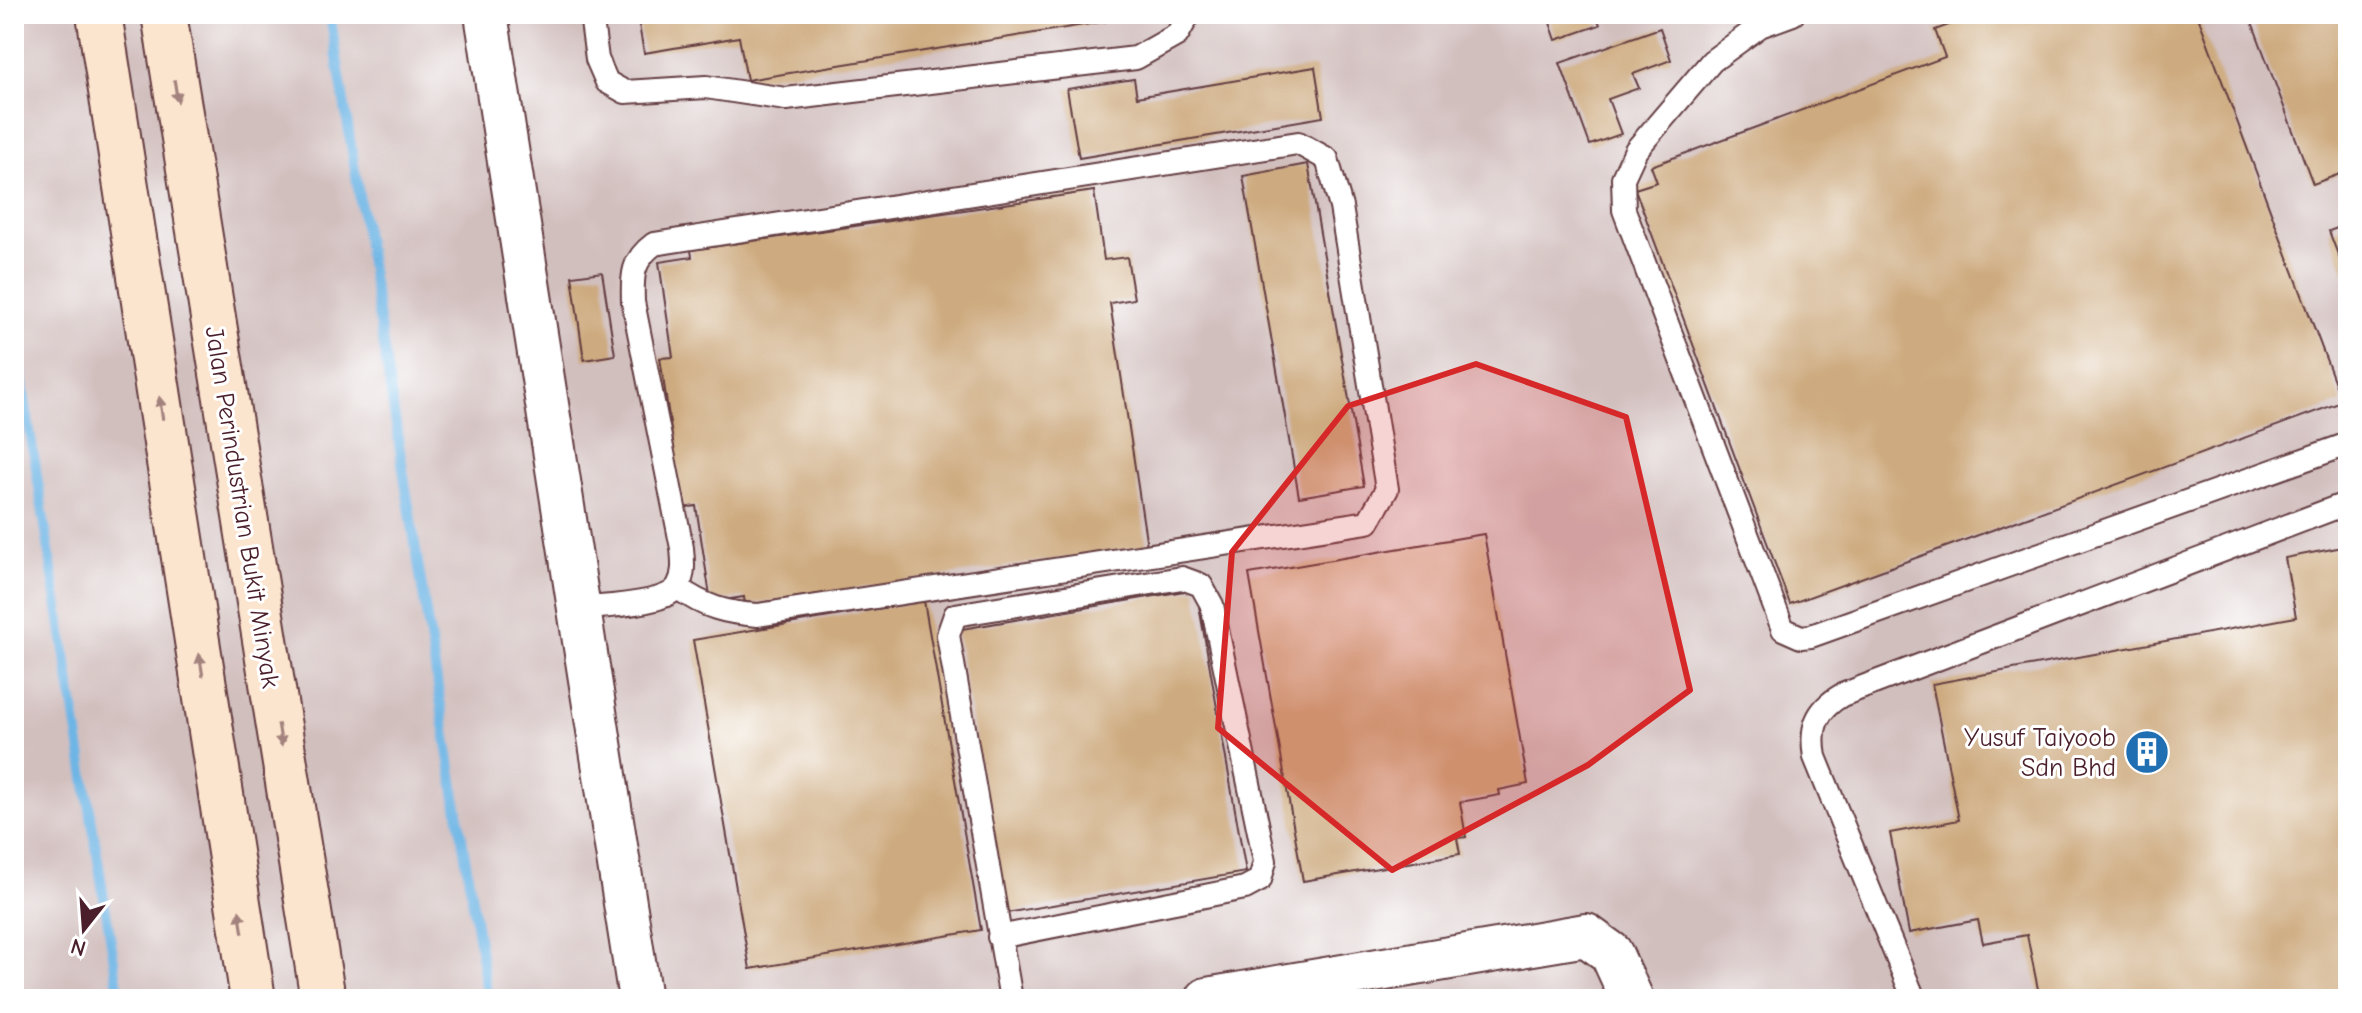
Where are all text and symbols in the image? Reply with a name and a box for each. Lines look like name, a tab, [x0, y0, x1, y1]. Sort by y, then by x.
one-way arrow	[170, 79, 183, 104]
street label: Jalan Perindustrian Bukit Minyak	[199, 324, 286, 691]
one-way arrow	[154, 395, 166, 420]
one-way arrow	[194, 652, 206, 677]
one-way arrow	[274, 723, 287, 748]
place label: Yusuf Taiyoob Sdn Bhd	[1964, 723, 2116, 783]
building icon: Yusuf Taiyoob Sdn Bhd	[2123, 728, 2171, 776]
north arrow	[44, 889, 124, 969]
one-way arrow	[234, 909, 246, 934]
text: N	[68, 933, 89, 962]

